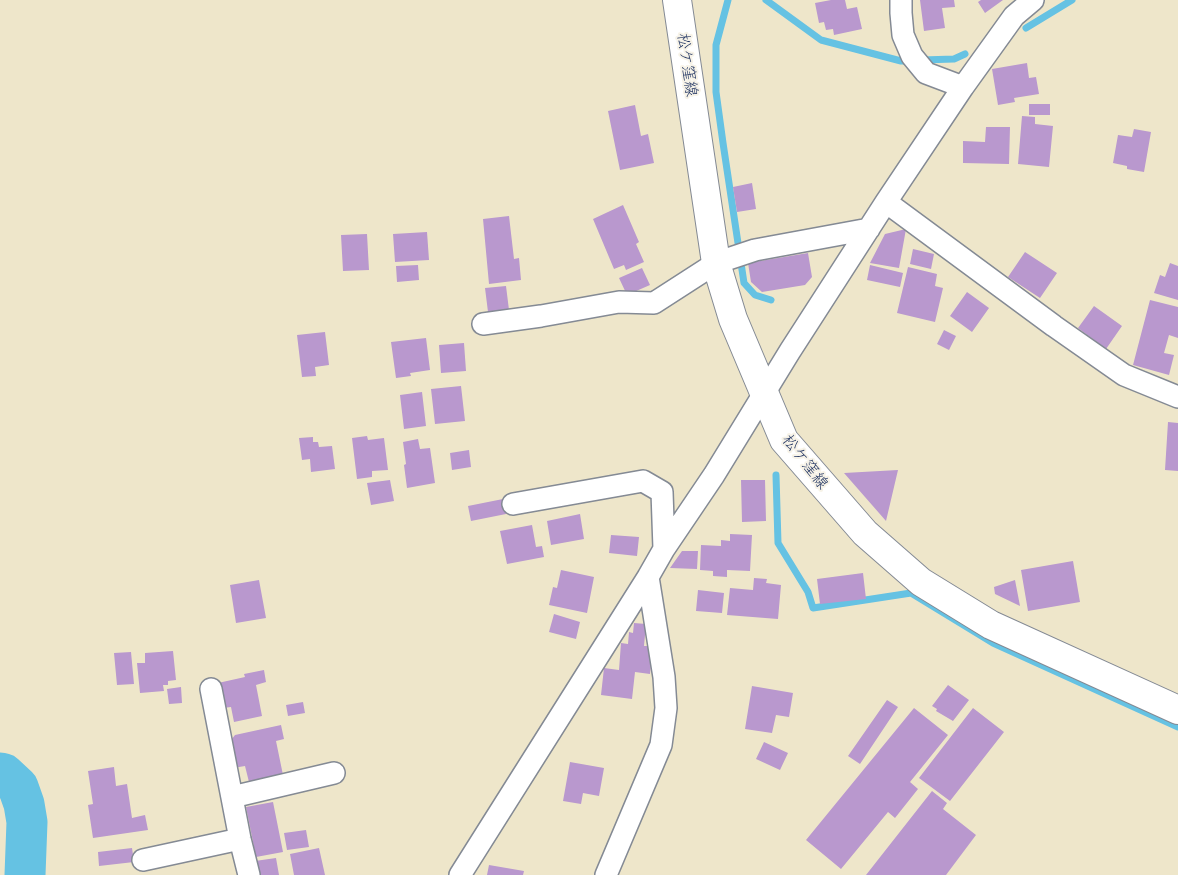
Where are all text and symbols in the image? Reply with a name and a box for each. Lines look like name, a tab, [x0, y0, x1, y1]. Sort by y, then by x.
street label: 松ケ窪線	[673, 32, 701, 98]
street label: 松ケ窪線	[778, 431, 832, 493]

